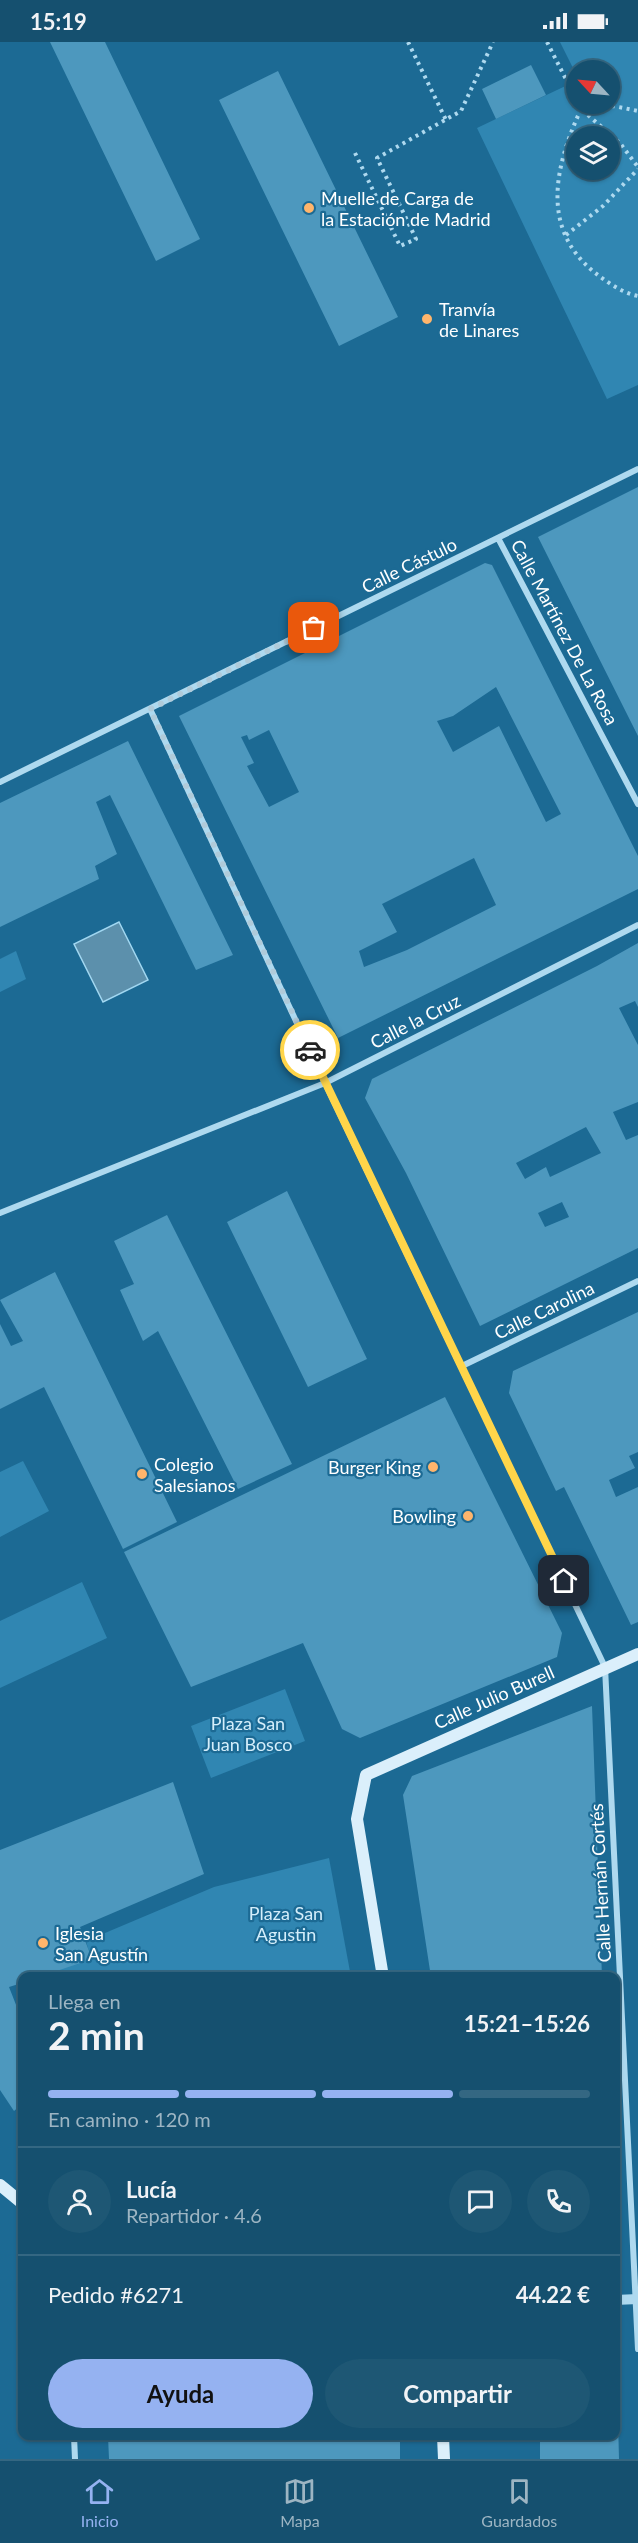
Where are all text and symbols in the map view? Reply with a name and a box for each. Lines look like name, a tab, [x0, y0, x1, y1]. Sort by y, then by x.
text: 15:19	[30, 8, 87, 35]
north arrow	[566, 60, 620, 114]
map controls	[566, 60, 620, 180]
button: layers	[566, 126, 620, 180]
place label: Muelle de Carga de la Estación de Madrid	[321, 187, 491, 230]
marker: Muelle de Carga de la Estación de Madrid	[302, 201, 316, 215]
place label: Tranvía de Linares	[439, 298, 519, 341]
marker: Tranvía de Linares	[420, 312, 434, 326]
street label: Calle Cástulo	[358, 532, 460, 598]
street label: Calle Martínez De La Rosa	[507, 535, 623, 729]
pin	[288, 602, 339, 653]
icon: bag	[297, 611, 330, 644]
street label: Calle la Cruz	[366, 989, 464, 1053]
courier	[280, 1020, 340, 1080]
icon: car	[294, 1034, 327, 1067]
street label: Calle Carolina	[490, 1276, 598, 1344]
place label: Colegio Salesianos	[154, 1453, 236, 1496]
place label: Burger King	[328, 1456, 421, 1478]
marker: Burger King	[426, 1460, 440, 1474]
marker: Colegio Salesianos	[135, 1467, 149, 1481]
place label: Bowling	[392, 1505, 456, 1527]
marker: Bowling	[461, 1509, 475, 1523]
pin	[538, 1555, 589, 1606]
icon: home	[547, 1564, 580, 1597]
street label: Calle Julio Burell	[430, 1661, 558, 1733]
park label: Plaza San Juan Bosco	[203, 1712, 293, 1755]
street label: Calle Hernán Cortés	[585, 1803, 615, 1963]
park label: Plaza San Agustin	[249, 1902, 323, 1945]
place label: Iglesia San Agustín	[55, 1922, 148, 1965]
marker: Iglesia San Agustín	[36, 1936, 50, 1950]
text: Llega en	[48, 1989, 121, 2013]
text: 15:21–15:26	[464, 2010, 590, 2037]
text: 2 min	[48, 2012, 145, 2058]
text: En camino · 120 m	[48, 2107, 211, 2131]
button: person	[48, 2170, 111, 2233]
button: chat	[449, 2170, 512, 2233]
button: phone	[527, 2170, 590, 2233]
text: Lucía	[126, 2176, 177, 2203]
text: Repartidor · 4.6	[126, 2203, 262, 2227]
text: Pedido #6271	[48, 2281, 184, 2308]
text: 44.22 €	[516, 2281, 590, 2308]
button: Ayuda	[48, 2359, 313, 2428]
button: Compartir	[325, 2359, 590, 2428]
tab: Inicio	[81, 2475, 119, 2530]
tab: Mapa	[280, 2475, 320, 2530]
tab: Guardados	[481, 2475, 557, 2530]

